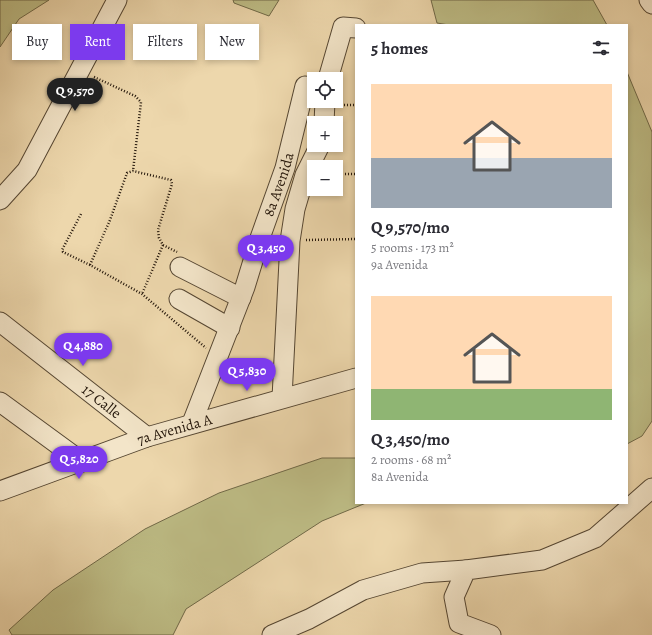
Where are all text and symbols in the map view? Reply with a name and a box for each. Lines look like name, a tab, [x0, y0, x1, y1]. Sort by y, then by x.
chip: Buy	[12, 24, 62, 60]
chip: Rent	[70, 24, 125, 60]
chip: Filters	[133, 24, 197, 60]
chip: New	[205, 24, 259, 60]
text: 5 homes	[371, 37, 428, 60]
icon: filters	[590, 37, 612, 59]
map controls	[307, 72, 343, 196]
button: locate	[307, 72, 343, 108]
pin: Q 9,570	[38, 78, 112, 112]
text: Q 9,570	[56, 82, 94, 99]
icon: home	[456, 110, 528, 182]
button: +	[307, 116, 343, 152]
street label: 8a Avenida	[259, 150, 298, 219]
button: −	[307, 160, 343, 196]
text: Q 9,570/mo	[371, 216, 450, 239]
pin: Q 3,450	[229, 235, 303, 269]
text: Q 3,450	[247, 239, 285, 256]
text: 5 rooms · 173 m²	[371, 239, 454, 256]
text: 9a Avenida	[371, 256, 428, 273]
icon: home	[456, 322, 528, 394]
pin: Q 4,880	[46, 333, 120, 367]
text: Q 4,880	[63, 337, 103, 354]
pin: Q 5,830	[210, 358, 284, 392]
text: Q 5,830	[228, 362, 266, 379]
street label: 17 Calle	[78, 380, 126, 423]
street label: 7a Avenida A	[134, 409, 214, 450]
text: Q 3,450/mo	[371, 428, 450, 451]
pin: Q 5,820	[42, 446, 116, 480]
text: Q 5,820	[59, 450, 99, 467]
text: 2 rooms · 68 m²	[371, 451, 451, 468]
text: 8a Avenida	[371, 468, 429, 485]

